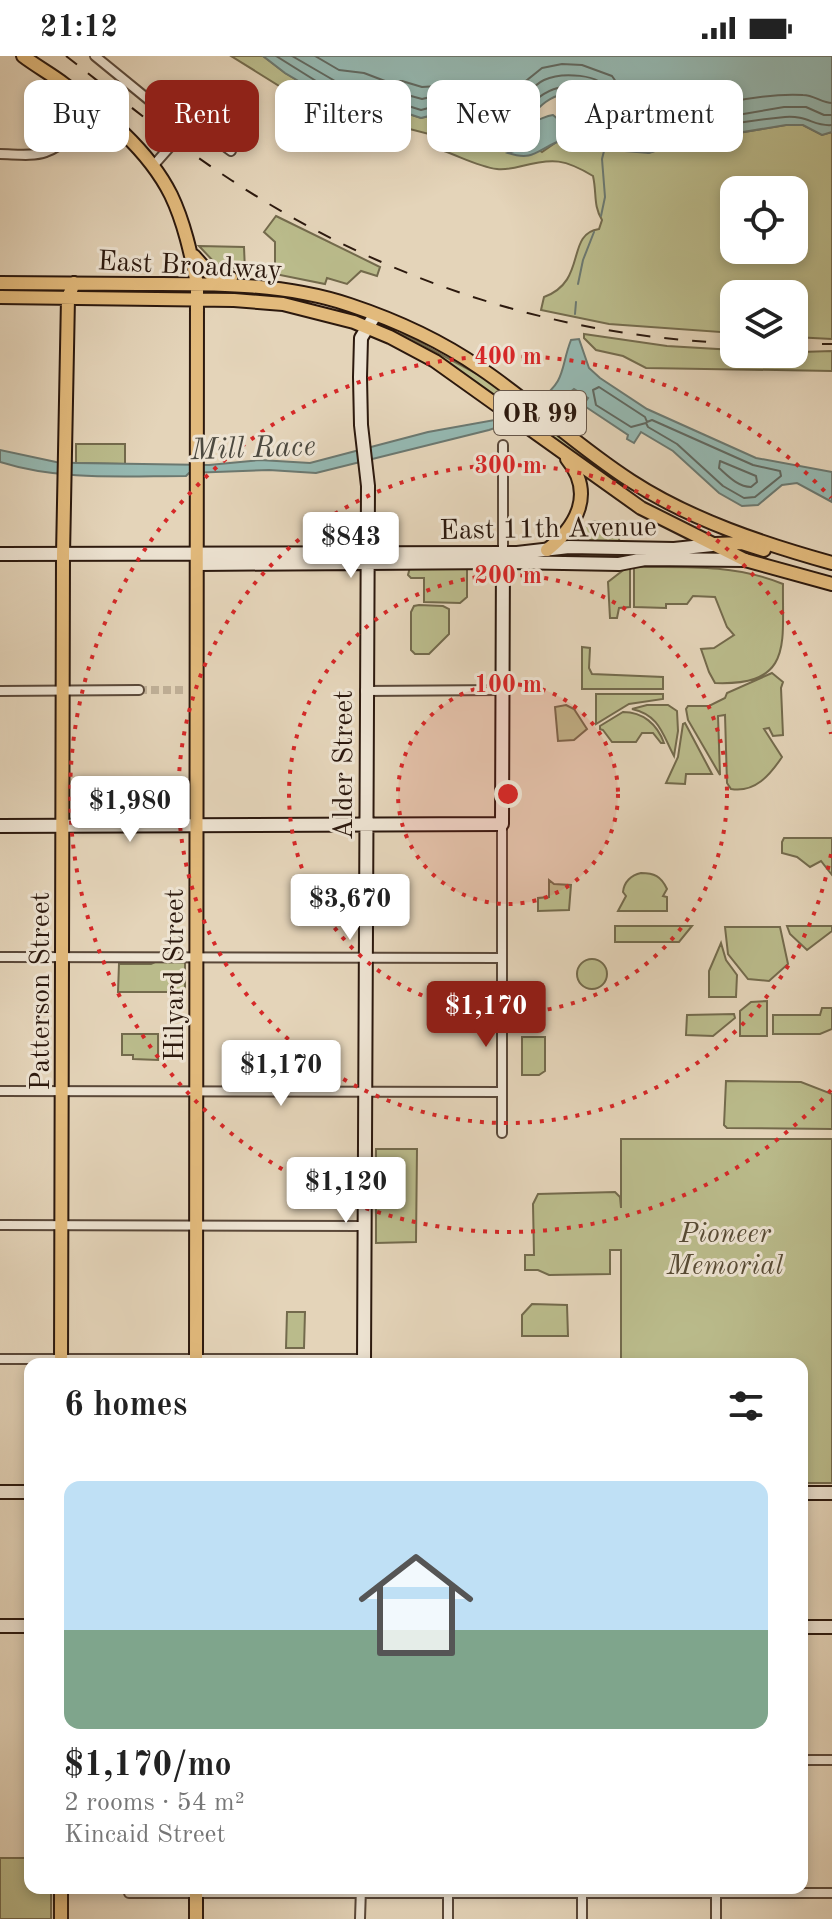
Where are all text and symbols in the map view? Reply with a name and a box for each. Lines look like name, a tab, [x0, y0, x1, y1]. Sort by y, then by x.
text: 21:12	[40, 13, 118, 43]
chip: Buy	[24, 80, 129, 152]
chip: Rent	[145, 80, 259, 152]
chip: Filters	[275, 80, 411, 152]
chip: New	[427, 80, 540, 152]
chip: Apartment	[556, 80, 743, 152]
map controls	[720, 176, 808, 368]
button: locate	[720, 176, 808, 264]
street label: East Broadway	[97, 248, 283, 286]
button: layers	[720, 280, 808, 368]
text: 400 m	[474, 346, 542, 370]
road number: OR 99	[494, 391, 586, 435]
water label: Mill Race	[189, 432, 316, 466]
text: 300 m	[474, 455, 542, 479]
pin: $843	[304, 512, 398, 580]
street label: East 11th Avenue	[439, 514, 657, 546]
text: $843	[321, 525, 381, 551]
text: 200 m	[474, 565, 542, 589]
text: 100 m	[474, 674, 542, 698]
street label: Alder Street	[331, 690, 359, 840]
pin: $1,980	[65, 776, 195, 844]
centre of rings	[494, 780, 522, 808]
text: $1,980	[89, 789, 171, 815]
pin: $3,670	[285, 874, 415, 942]
text: $3,670	[309, 887, 391, 913]
street label: Hilyard Street	[162, 888, 190, 1062]
street label: Patterson Street	[28, 892, 56, 1090]
pin: $1,170	[421, 981, 551, 1049]
text: $1,170	[445, 994, 527, 1020]
pin: $1,170	[216, 1040, 346, 1108]
text: $1,170	[240, 1053, 322, 1079]
pin: $1,120	[281, 1157, 411, 1225]
text: $1,120	[305, 1170, 387, 1196]
park label: Pioneer Memorial	[666, 1221, 783, 1281]
icon: filters	[724, 1384, 768, 1428]
text: 6 homes	[64, 1389, 187, 1423]
icon: home	[344, 1533, 488, 1677]
text: $1,170/mo	[64, 1749, 232, 1783]
text: 2 rooms · 54 m²	[64, 1790, 245, 1816]
text: Kincaid Street	[64, 1822, 226, 1848]

